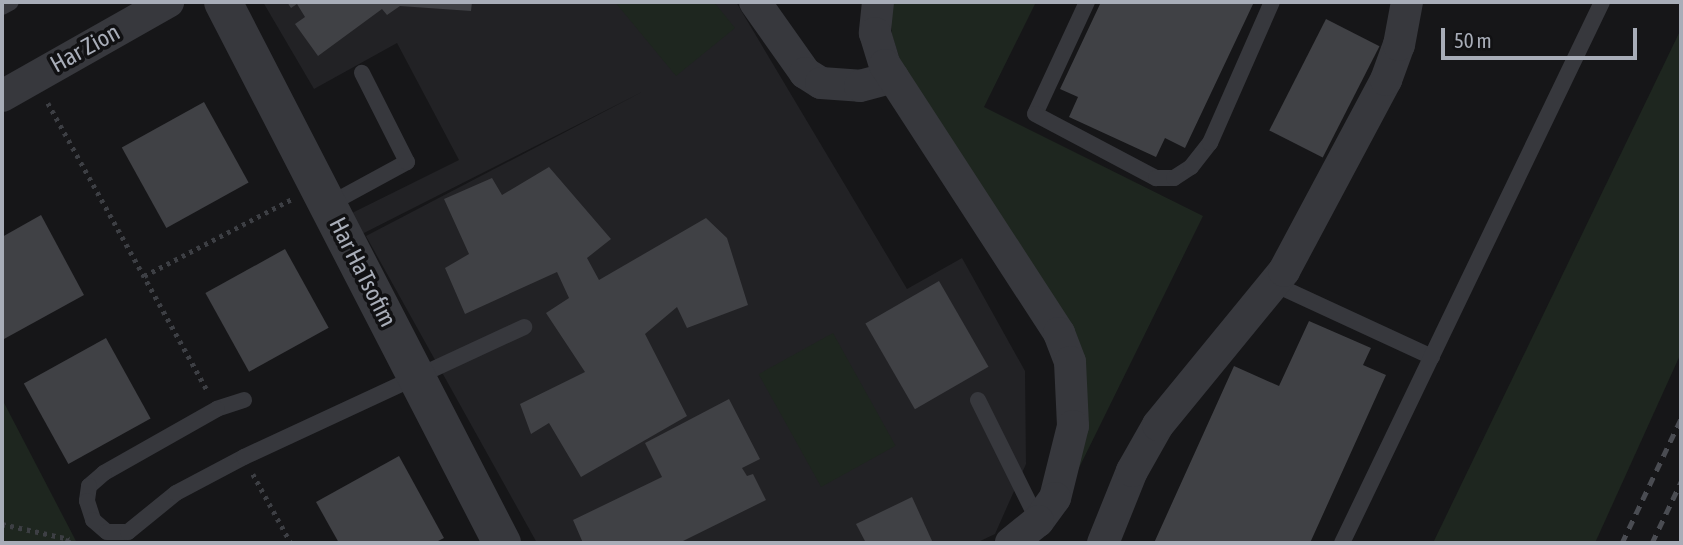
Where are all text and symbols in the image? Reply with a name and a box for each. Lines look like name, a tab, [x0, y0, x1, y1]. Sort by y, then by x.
scale bar	[1445, 14, 1641, 58]
street label: Har Zion	[45, 17, 125, 79]
text: 50 m	[1454, 28, 1492, 52]
street label: Har HaTsofim	[323, 213, 403, 331]

